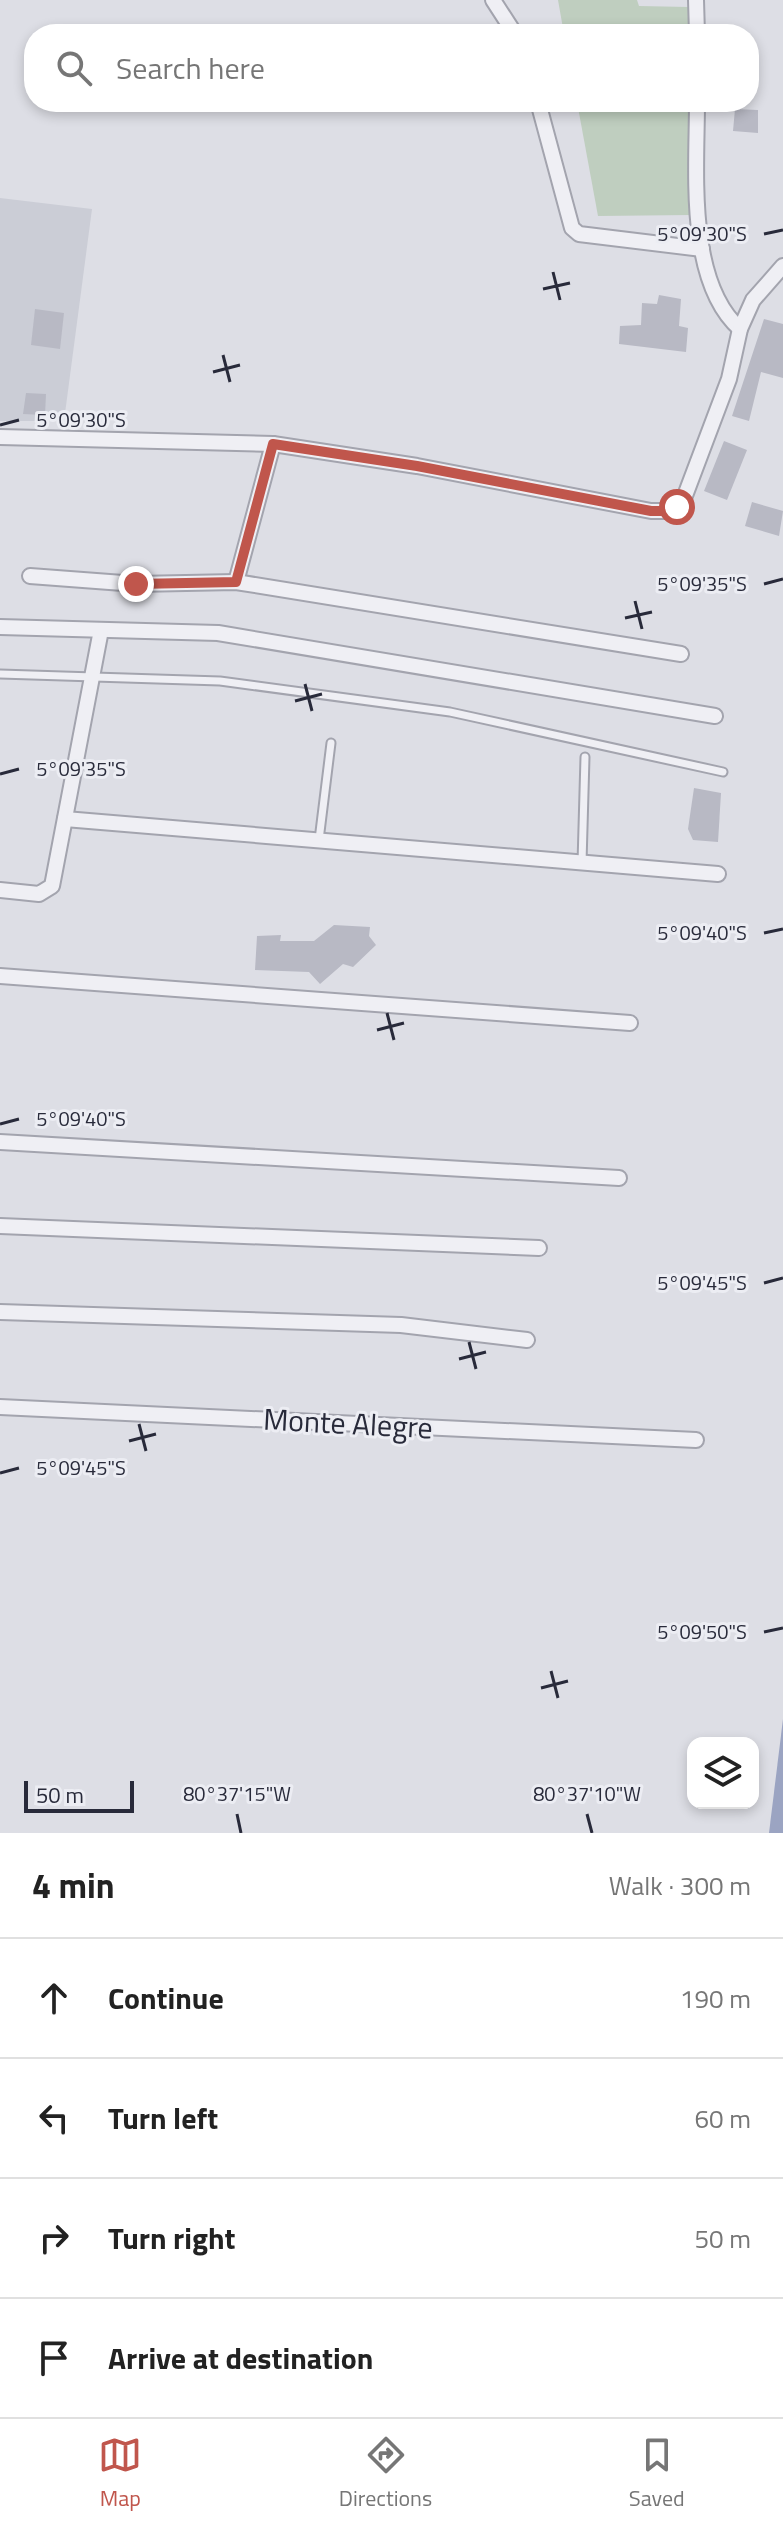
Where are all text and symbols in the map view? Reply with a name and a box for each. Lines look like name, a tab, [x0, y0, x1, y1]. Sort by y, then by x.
search box	[24, 24, 759, 112]
text: Search here	[116, 45, 265, 91]
icon: search	[52, 46, 96, 90]
text: 5°09'30"S	[657, 218, 747, 249]
text: 5°09'30"S	[36, 404, 126, 435]
route start	[659, 489, 695, 525]
route end	[118, 566, 154, 602]
text: 5°09'35"S	[657, 568, 747, 599]
text: 5°09'35"S	[36, 753, 126, 784]
text: 5°09'40"S	[657, 917, 747, 948]
text: 5°09'40"S	[36, 1103, 126, 1134]
text: 5°09'45"S	[657, 1267, 747, 1298]
street label: Monte Alegre	[262, 1396, 434, 1450]
text: 5°09'45"S	[36, 1452, 126, 1483]
text: 5°09'50"S	[657, 1616, 747, 1647]
map controls	[687, 1737, 759, 1809]
button: layers	[687, 1737, 759, 1809]
scale bar	[24, 1777, 134, 1813]
text: 50 m	[36, 1778, 84, 1812]
text: 80°37'15"W	[183, 1778, 291, 1809]
text: 80°37'10"W	[533, 1778, 641, 1809]
text: 4 min	[32, 1859, 115, 1911]
text: Walk · 300 m	[609, 1866, 751, 1905]
text: Continue	[108, 1975, 224, 2021]
icon: ahead	[32, 1976, 76, 2020]
text: 190 m	[680, 1979, 751, 2018]
text: Turn left	[108, 2095, 218, 2141]
icon: left	[32, 2096, 76, 2140]
text: 60 m	[694, 2099, 751, 2138]
text: Turn right	[108, 2215, 236, 2261]
icon: right	[32, 2216, 76, 2260]
text: 50 m	[694, 2219, 751, 2258]
text: Arrive at destination	[108, 2335, 373, 2381]
icon: arrive	[32, 2336, 76, 2380]
tab: Map	[98, 2433, 142, 2515]
tab: Directions	[339, 2433, 432, 2515]
tab: Saved	[629, 2433, 685, 2515]

